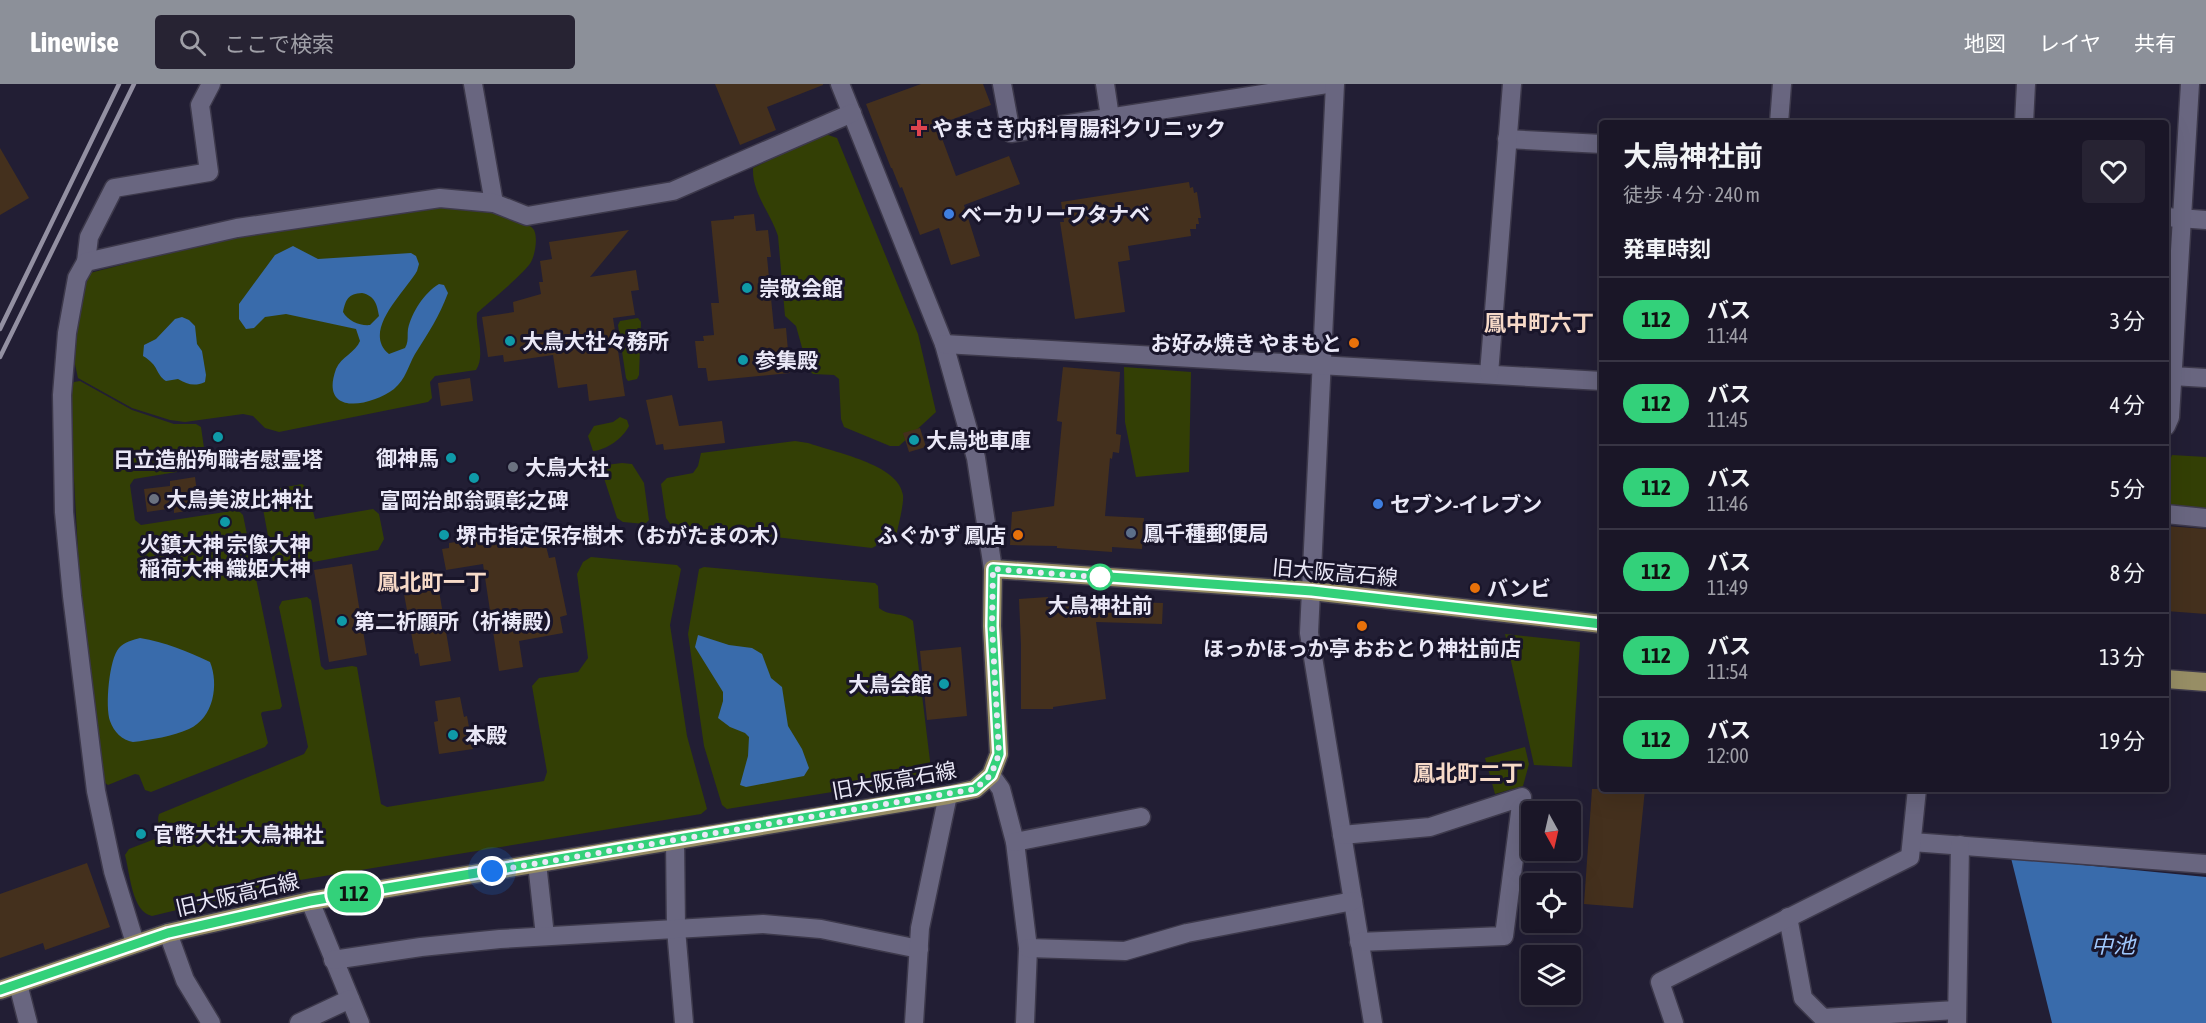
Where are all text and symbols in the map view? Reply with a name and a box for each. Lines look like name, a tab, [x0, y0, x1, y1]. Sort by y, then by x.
search box	[155, 15, 575, 69]
text: Linewise	[30, 26, 119, 58]
icon: search	[176, 26, 209, 59]
text: ここで検索	[224, 31, 334, 57]
text: 地図	[1964, 31, 2006, 55]
text: レイヤ	[2039, 31, 2101, 55]
text: 共有	[2134, 31, 2176, 55]
place label: やまさき内科胃腸科クリニック	[932, 116, 1226, 140]
marker: やまさき内科胃腸科クリニック	[910, 119, 928, 137]
text: 大鳥神社前	[1623, 140, 1763, 172]
button: heart	[2082, 140, 2145, 203]
text: 徒歩 · 4 分 · 240 m	[1623, 183, 1760, 206]
place label: ベーカリーワタナベ	[961, 202, 1150, 226]
marker: ベーカリーワタナベ	[942, 207, 956, 221]
text: 発車時刻	[1623, 236, 1711, 262]
place label: 崇敬会館	[759, 276, 843, 300]
marker: 崇敬会館	[740, 281, 754, 295]
text: バス	[1707, 297, 1751, 323]
text: 112	[1641, 307, 1671, 331]
text: 3 分	[2110, 308, 2145, 334]
district label: 鳳中町六丁	[1484, 310, 1594, 336]
text: 11:44	[1707, 324, 1748, 347]
place label: 大鳥大社々務所	[522, 329, 669, 353]
place label: お好み焼き やまもと	[1151, 331, 1342, 355]
marker: 大鳥大社々務所	[503, 334, 517, 348]
marker: お好み焼き やまもと	[1347, 336, 1361, 350]
place label: 参集殿	[755, 348, 818, 372]
marker: 参集殿	[736, 353, 750, 367]
text: バス	[1707, 381, 1751, 407]
text: 112	[1641, 391, 1671, 415]
text: 4 分	[2110, 392, 2145, 418]
text: 11:45	[1707, 408, 1748, 431]
place label: 大鳥地車庫	[926, 428, 1031, 452]
marker: 日立造船殉職者慰霊塔	[211, 430, 225, 444]
marker: 大鳥地車庫	[907, 433, 921, 447]
place label: 御神馬	[376, 446, 439, 470]
place label: 日立造船殉職者慰霊塔	[113, 447, 323, 471]
marker: 御神馬	[444, 451, 458, 465]
place label: 大鳥大社	[525, 455, 609, 479]
marker: 大鳥大社	[506, 460, 520, 474]
text: バス	[1707, 465, 1751, 491]
marker: 富岡治郎翁顕彰之碑	[467, 471, 481, 485]
text: 112	[1641, 475, 1671, 499]
text: 5 分	[2110, 476, 2145, 502]
place label: 大鳥美波比神社	[166, 487, 313, 511]
place label: 富岡治郎翁顕彰之碑	[380, 488, 569, 512]
marker: 大鳥美波比神社	[147, 492, 161, 506]
place label: セブン-イレブン	[1390, 492, 1542, 516]
text: 11:46	[1707, 492, 1748, 515]
marker: セブン-イレブン	[1371, 497, 1385, 511]
marker: 火鎮大神 宗像大神 稲荷大神 織姫大神	[218, 515, 232, 529]
place label: 鳳千種郵便局	[1143, 521, 1269, 545]
place label: 堺市指定保存樹木（おがたまの木）	[456, 523, 791, 547]
place label: ふぐかず 鳳店	[877, 523, 1006, 547]
marker: 鳳千種郵便局	[1124, 526, 1138, 540]
marker: 堺市指定保存樹木（おがたまの木）	[437, 528, 451, 542]
marker: ふぐかず 鳳店	[1011, 528, 1025, 542]
place label: 火鎮大神 宗像大神 稲荷大神 織姫大神	[140, 532, 310, 580]
text: バス	[1707, 549, 1751, 575]
street label: 旧大阪高石線	[1271, 555, 1399, 589]
text: 112	[1641, 559, 1671, 583]
text: 8 分	[2110, 560, 2145, 586]
marker: 大鳥神社前	[1087, 564, 1113, 590]
district label: 鳳北町一丁	[377, 569, 487, 595]
place label: バンビ	[1487, 576, 1551, 600]
text: 11:49	[1707, 576, 1748, 599]
marker: バンビ	[1468, 581, 1482, 595]
place label: 大鳥神社前	[1048, 593, 1153, 617]
place label: 第二祈願所（祈祷殿）	[354, 609, 564, 633]
marker: 第二祈願所（祈祷殿）	[335, 614, 349, 628]
marker: ほっかほっか亭 おおとり神社前店	[1355, 619, 1369, 633]
text: バス	[1707, 633, 1751, 659]
place label: ほっかほっか亭 おおとり神社前店	[1203, 636, 1521, 660]
text: 112	[1641, 643, 1671, 667]
text: 13 分	[2099, 644, 2145, 670]
text: 11:54	[1707, 660, 1748, 683]
place label: 大鳥会館	[848, 672, 932, 696]
marker: 大鳥会館	[937, 677, 951, 691]
text: バス	[1707, 717, 1751, 743]
place label: 本殿	[465, 723, 507, 747]
text: 112	[1641, 727, 1671, 751]
marker: 本殿	[446, 728, 460, 742]
text: 19 分	[2099, 728, 2145, 754]
text: 12:00	[1707, 744, 1749, 767]
street label: 旧大阪高石線	[830, 757, 958, 803]
district label: 鳳北町二丁	[1413, 760, 1523, 786]
north arrow	[1521, 801, 1581, 861]
map controls	[1521, 801, 1581, 1005]
place label: 官幣大社 大鳥神社	[153, 822, 324, 846]
marker: 官幣大社 大鳥神社	[134, 827, 148, 841]
your location	[477, 856, 507, 886]
street label: 旧大阪高石線	[173, 868, 301, 920]
button: locate	[1521, 873, 1581, 933]
line badge: 112	[320, 874, 388, 912]
text: 112	[339, 881, 369, 905]
water label: 中池	[2091, 932, 2137, 958]
button: layers	[1521, 945, 1581, 1005]

